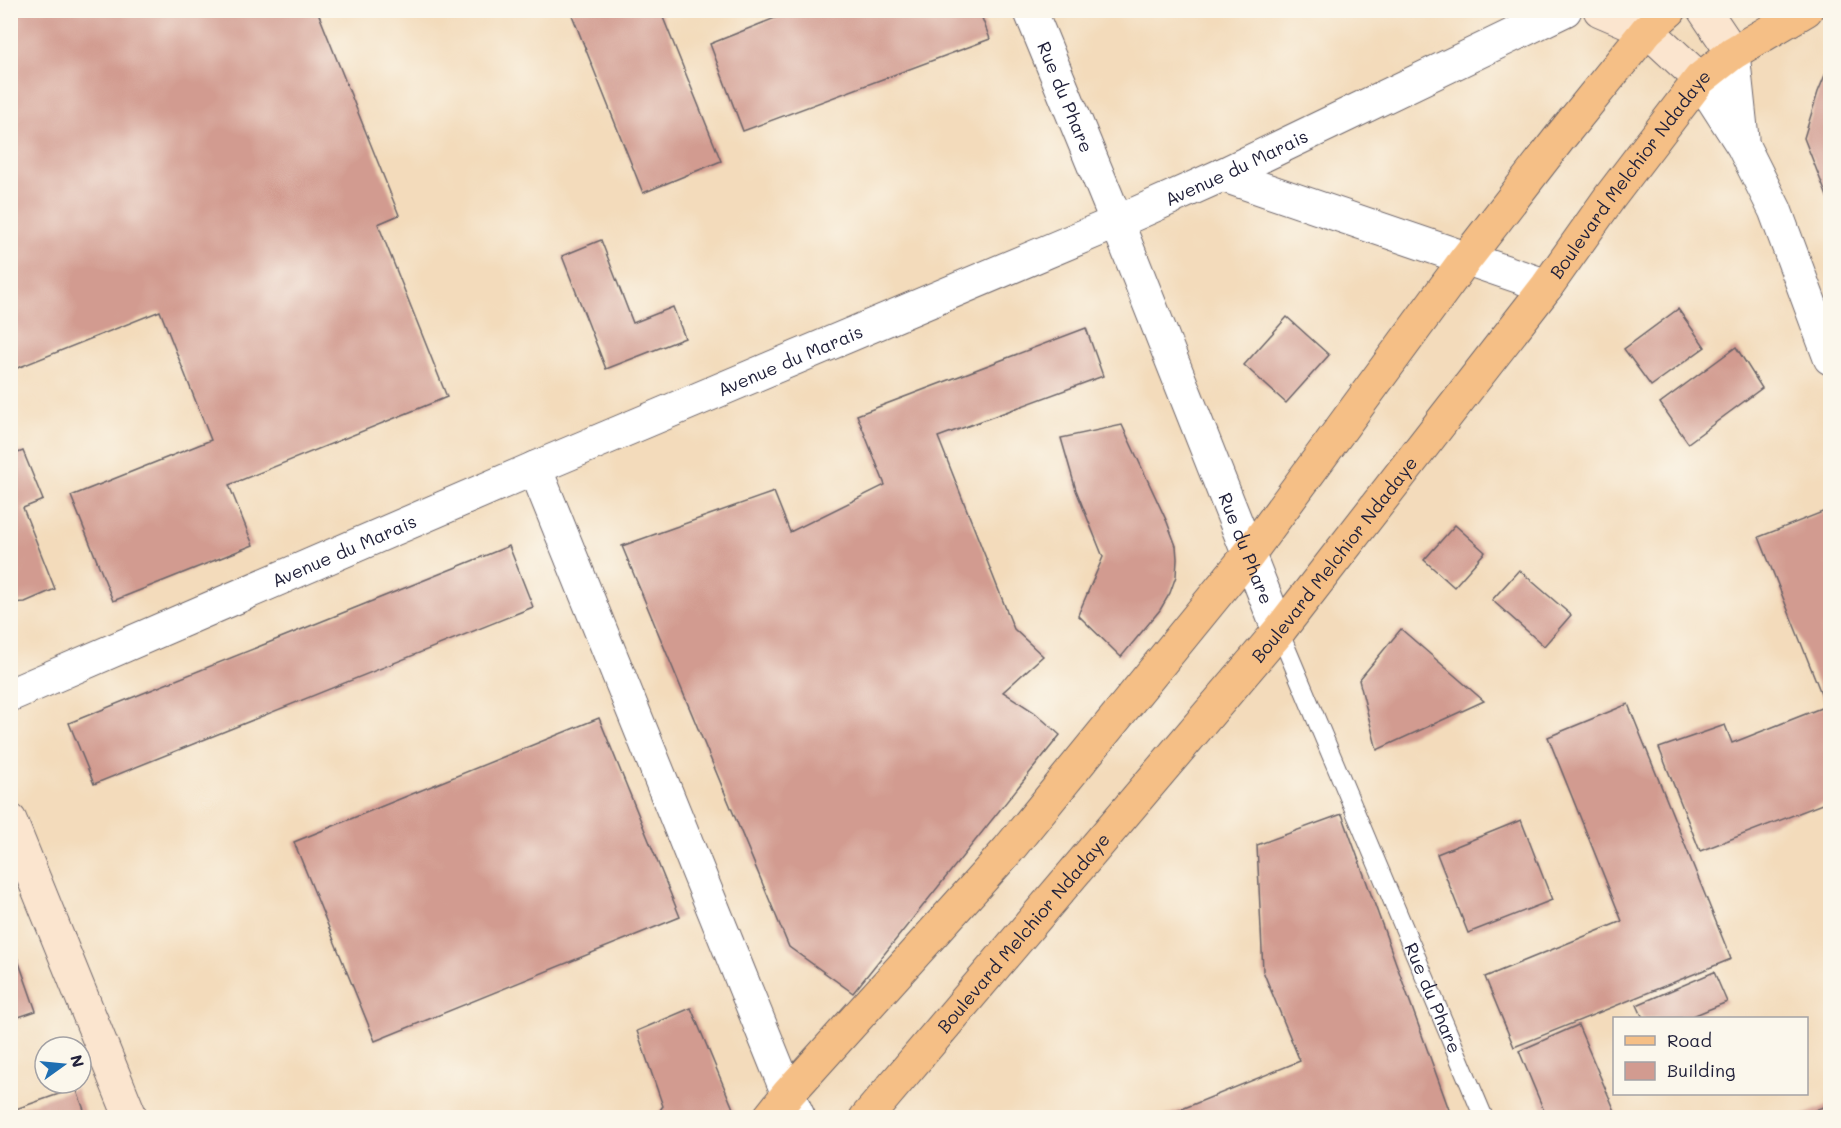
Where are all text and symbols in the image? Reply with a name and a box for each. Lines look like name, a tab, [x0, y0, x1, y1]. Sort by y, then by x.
street label: Rue du Phare	[1032, 38, 1099, 156]
street label: Boulevard Melchior Ndadaye	[1544, 63, 1715, 283]
street label: Avenue du Marais	[1161, 124, 1312, 211]
street label: Avenue du Marais	[714, 319, 866, 401]
street label: Boulevard Melchior Ndadaye	[1246, 451, 1422, 667]
street label: Rue du Phare	[1213, 489, 1279, 607]
street label: Avenue du Marais	[268, 509, 420, 592]
street label: Boulevard Melchior Ndadaye	[931, 828, 1115, 1038]
street label: Rue du Phare	[1399, 939, 1467, 1057]
legend	[1613, 1017, 1808, 1095]
text: Road	[1667, 1028, 1712, 1052]
north arrow	[33, 1035, 93, 1095]
text: N	[66, 1052, 90, 1070]
text: Building	[1667, 1058, 1735, 1082]

